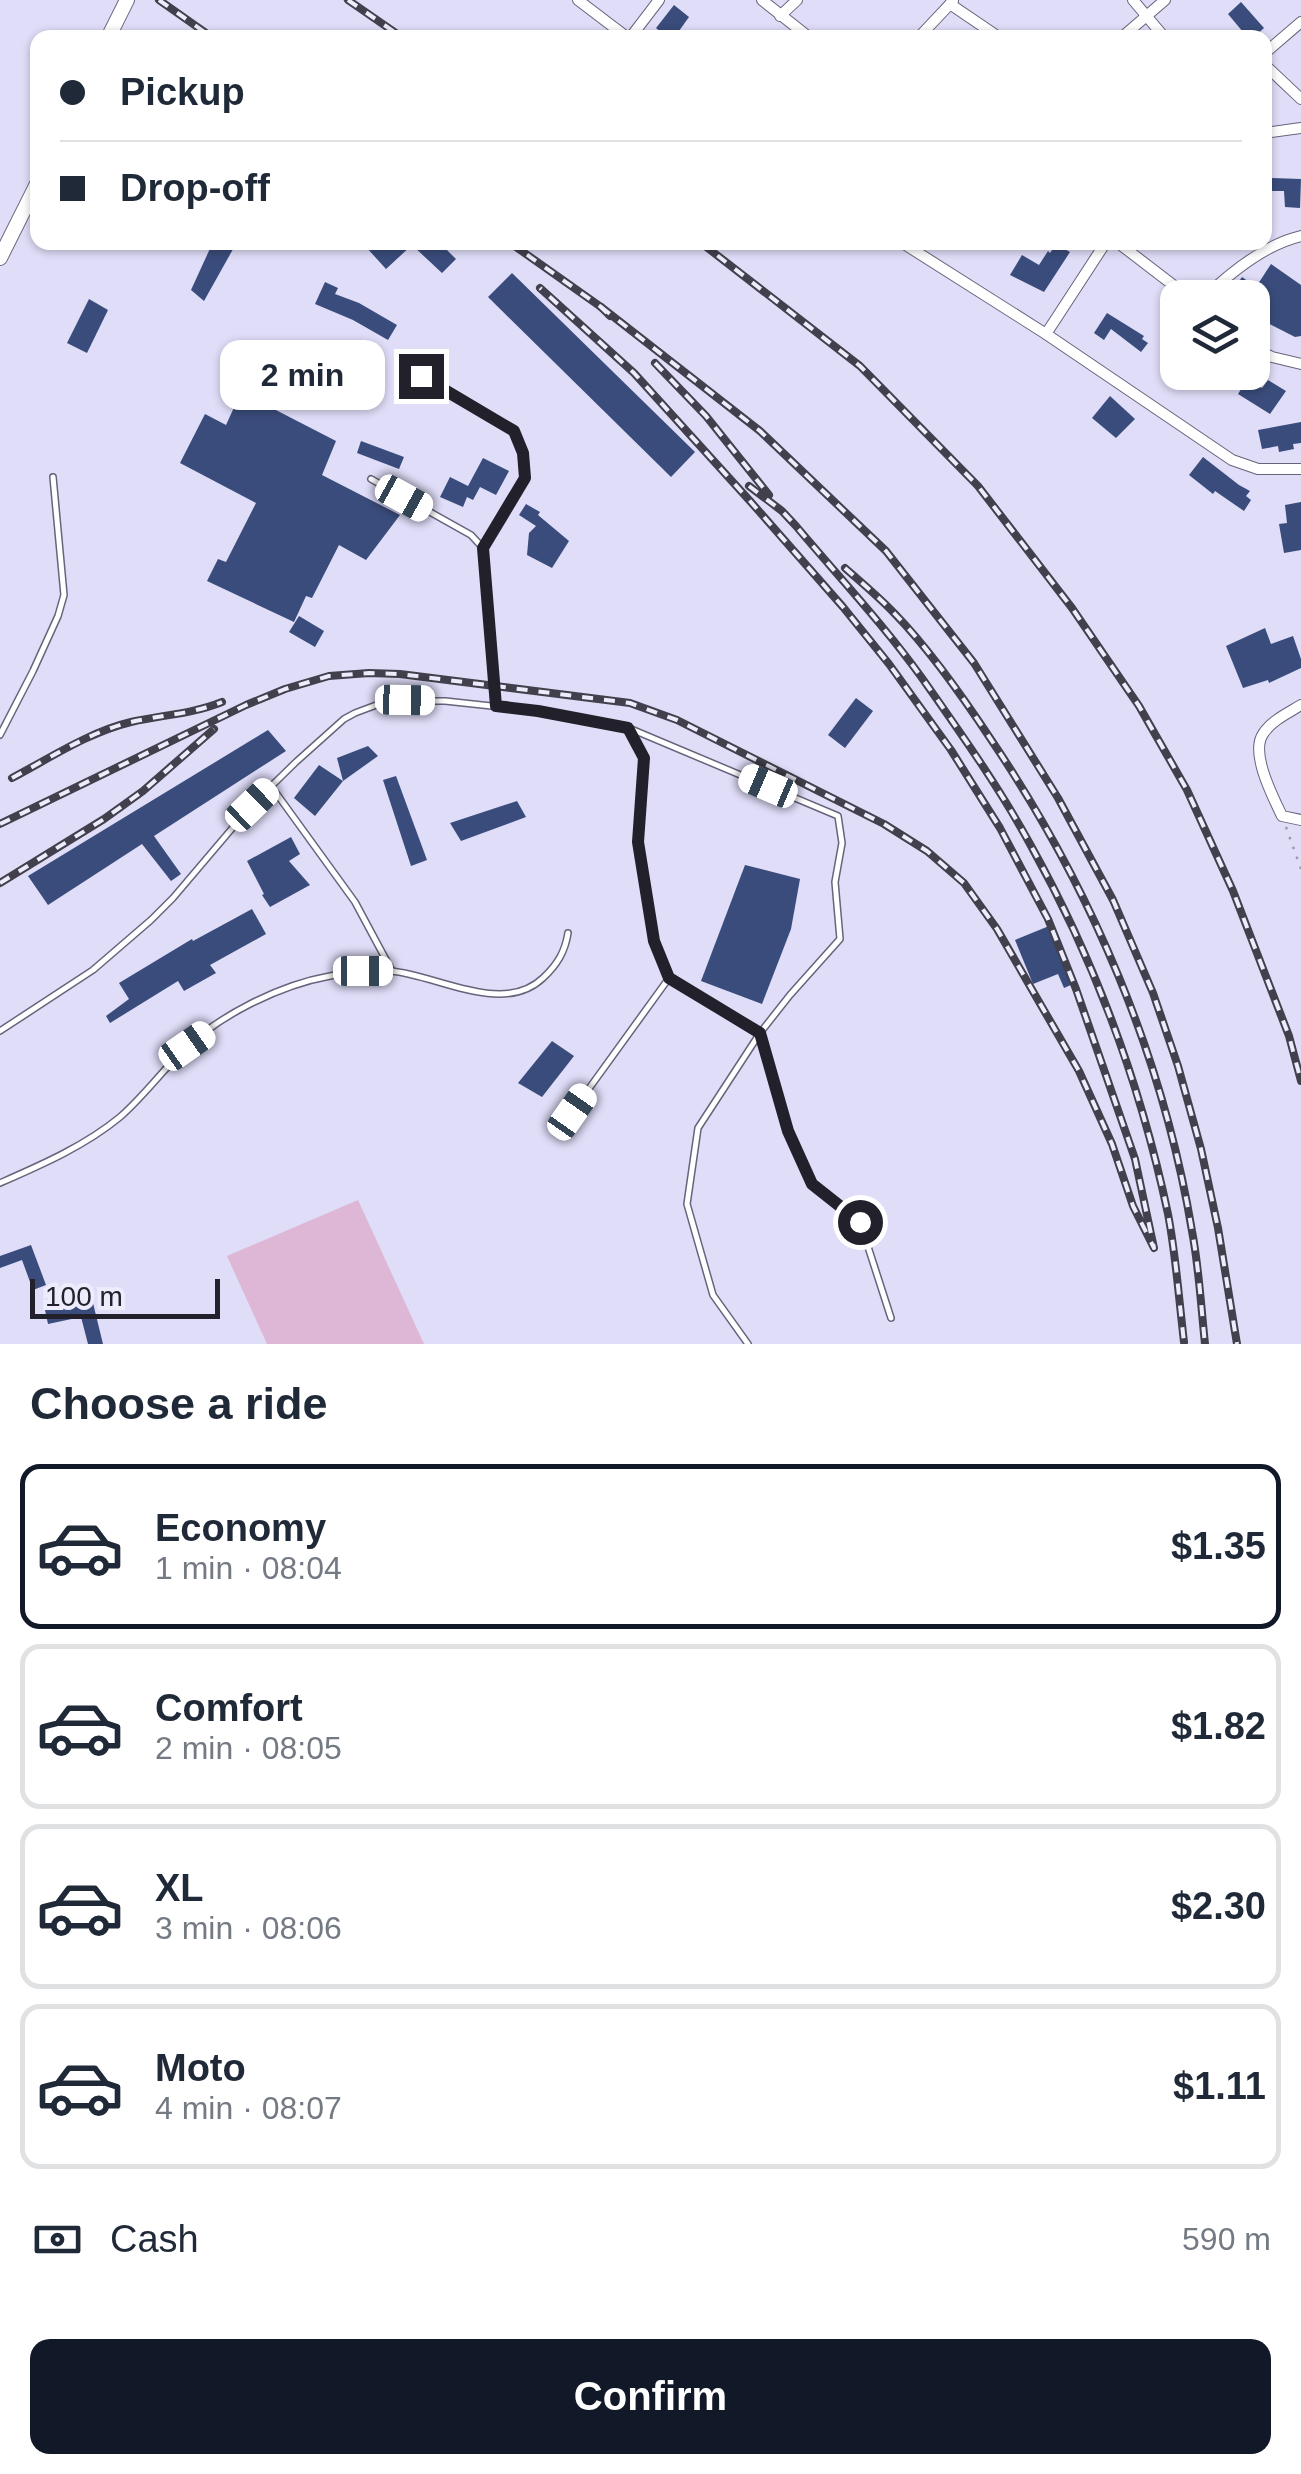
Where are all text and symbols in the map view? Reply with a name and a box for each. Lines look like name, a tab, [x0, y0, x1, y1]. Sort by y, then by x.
text: Pickup	[120, 71, 245, 113]
text: Drop-off	[120, 167, 270, 209]
map controls	[1160, 280, 1270, 390]
button: layers	[1160, 280, 1270, 390]
callout: 2 min	[221, 341, 386, 411]
route end	[399, 354, 444, 399]
text: 2 min	[261, 357, 344, 393]
car	[370, 470, 438, 526]
car	[375, 684, 435, 716]
car	[735, 760, 801, 812]
car	[220, 773, 284, 837]
car	[333, 956, 393, 986]
car	[154, 1017, 220, 1075]
car	[543, 1079, 601, 1145]
route start	[838, 1200, 883, 1245]
scale bar	[30, 1274, 220, 1318]
text: 100 m	[45, 1281, 123, 1312]
text: Choose a ride	[30, 1378, 328, 1429]
icon: car	[35, 1502, 125, 1592]
text: Economy	[155, 1507, 326, 1549]
text: $1.35	[1171, 1525, 1266, 1567]
text: 1 min · 08:04	[155, 1550, 342, 1586]
icon: car	[35, 1682, 125, 1772]
text: Comfort	[155, 1687, 303, 1729]
text: $1.82	[1171, 1705, 1266, 1747]
text: 2 min · 08:05	[155, 1730, 342, 1766]
icon: car	[35, 1862, 125, 1952]
text: XL	[155, 1867, 204, 1909]
text: $2.30	[1171, 1885, 1266, 1927]
text: 3 min · 08:06	[155, 1910, 342, 1946]
icon: car	[35, 2042, 125, 2132]
text: Moto	[155, 2047, 246, 2089]
text: $1.11	[1173, 2065, 1266, 2107]
text: 4 min · 08:07	[155, 2090, 342, 2126]
icon: cash	[30, 2212, 85, 2267]
text: Cash	[110, 2218, 199, 2260]
text: 590 m	[1182, 2221, 1271, 2257]
button: Confirm	[30, 2339, 1271, 2454]

